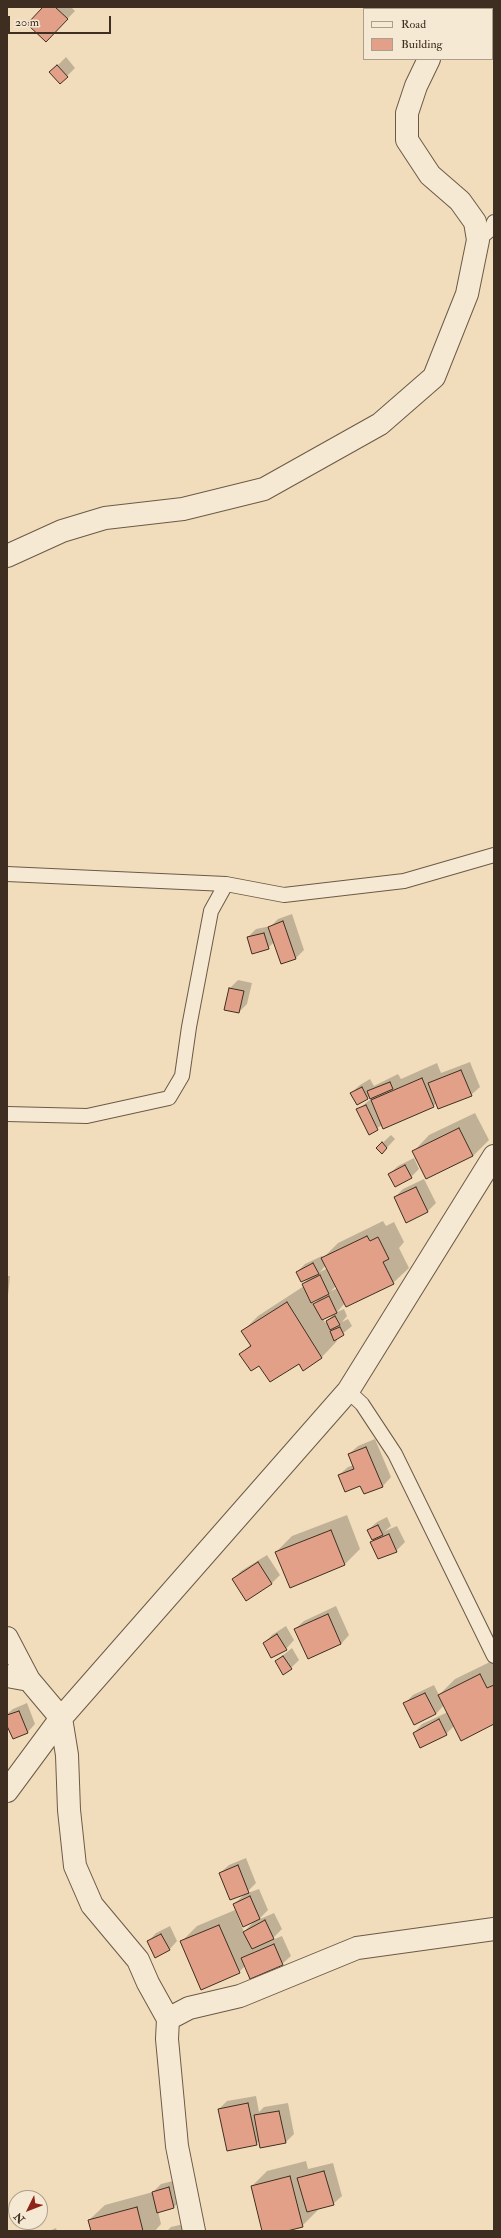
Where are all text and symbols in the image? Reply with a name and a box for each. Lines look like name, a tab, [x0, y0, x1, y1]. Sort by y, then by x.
scale bar	[10, 8, 113, 34]
legend	[363, 8, 493, 60]
text: 20 m	[15, 15, 39, 30]
text: Road	[401, 17, 426, 32]
text: Building	[401, 37, 442, 52]
north arrow	[8, 2190, 48, 2230]
text: N	[11, 2210, 28, 2226]

